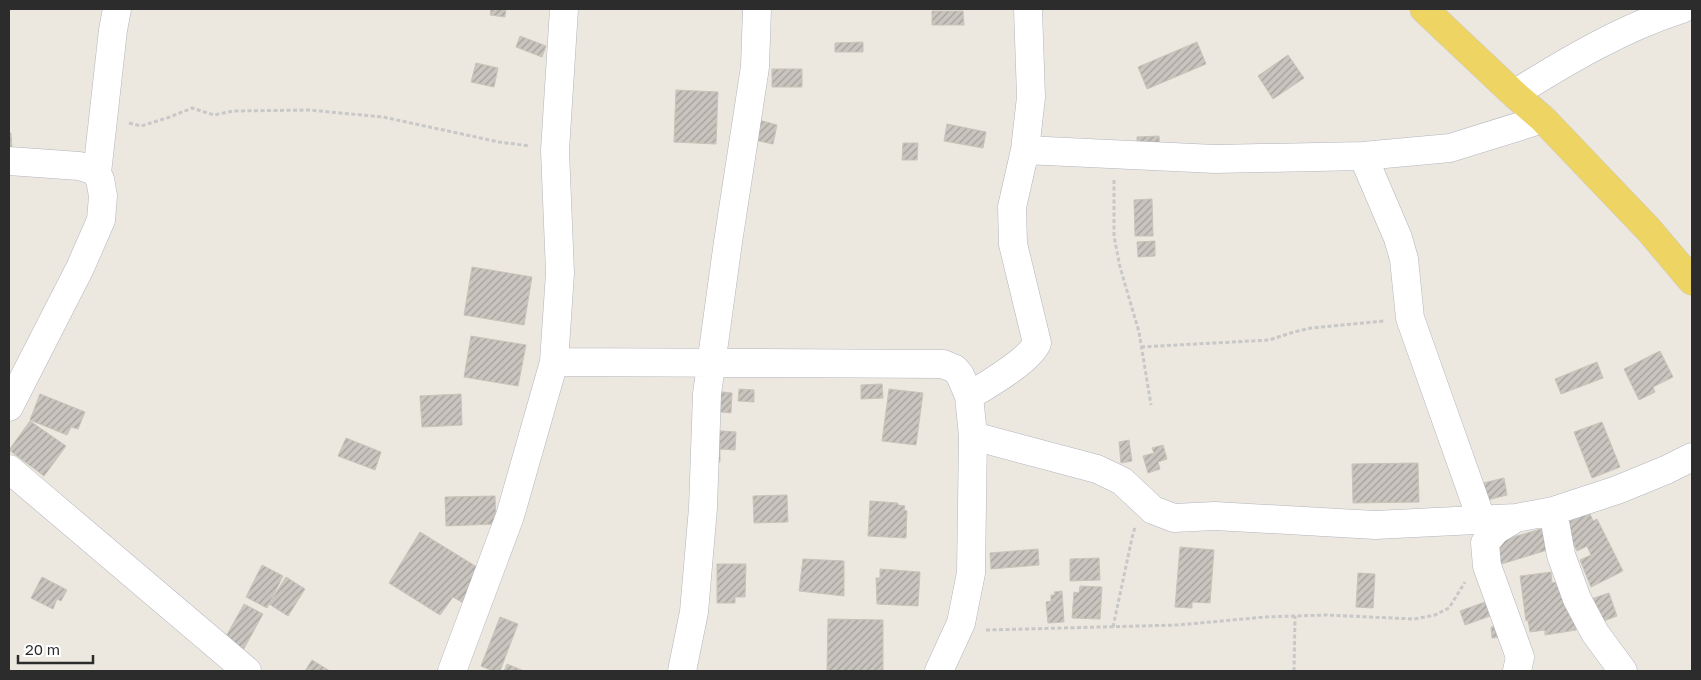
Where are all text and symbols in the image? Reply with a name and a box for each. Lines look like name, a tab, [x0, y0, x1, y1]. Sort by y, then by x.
scale bar	[18, 632, 92, 664]
text: 20 m	[25, 640, 60, 658]

